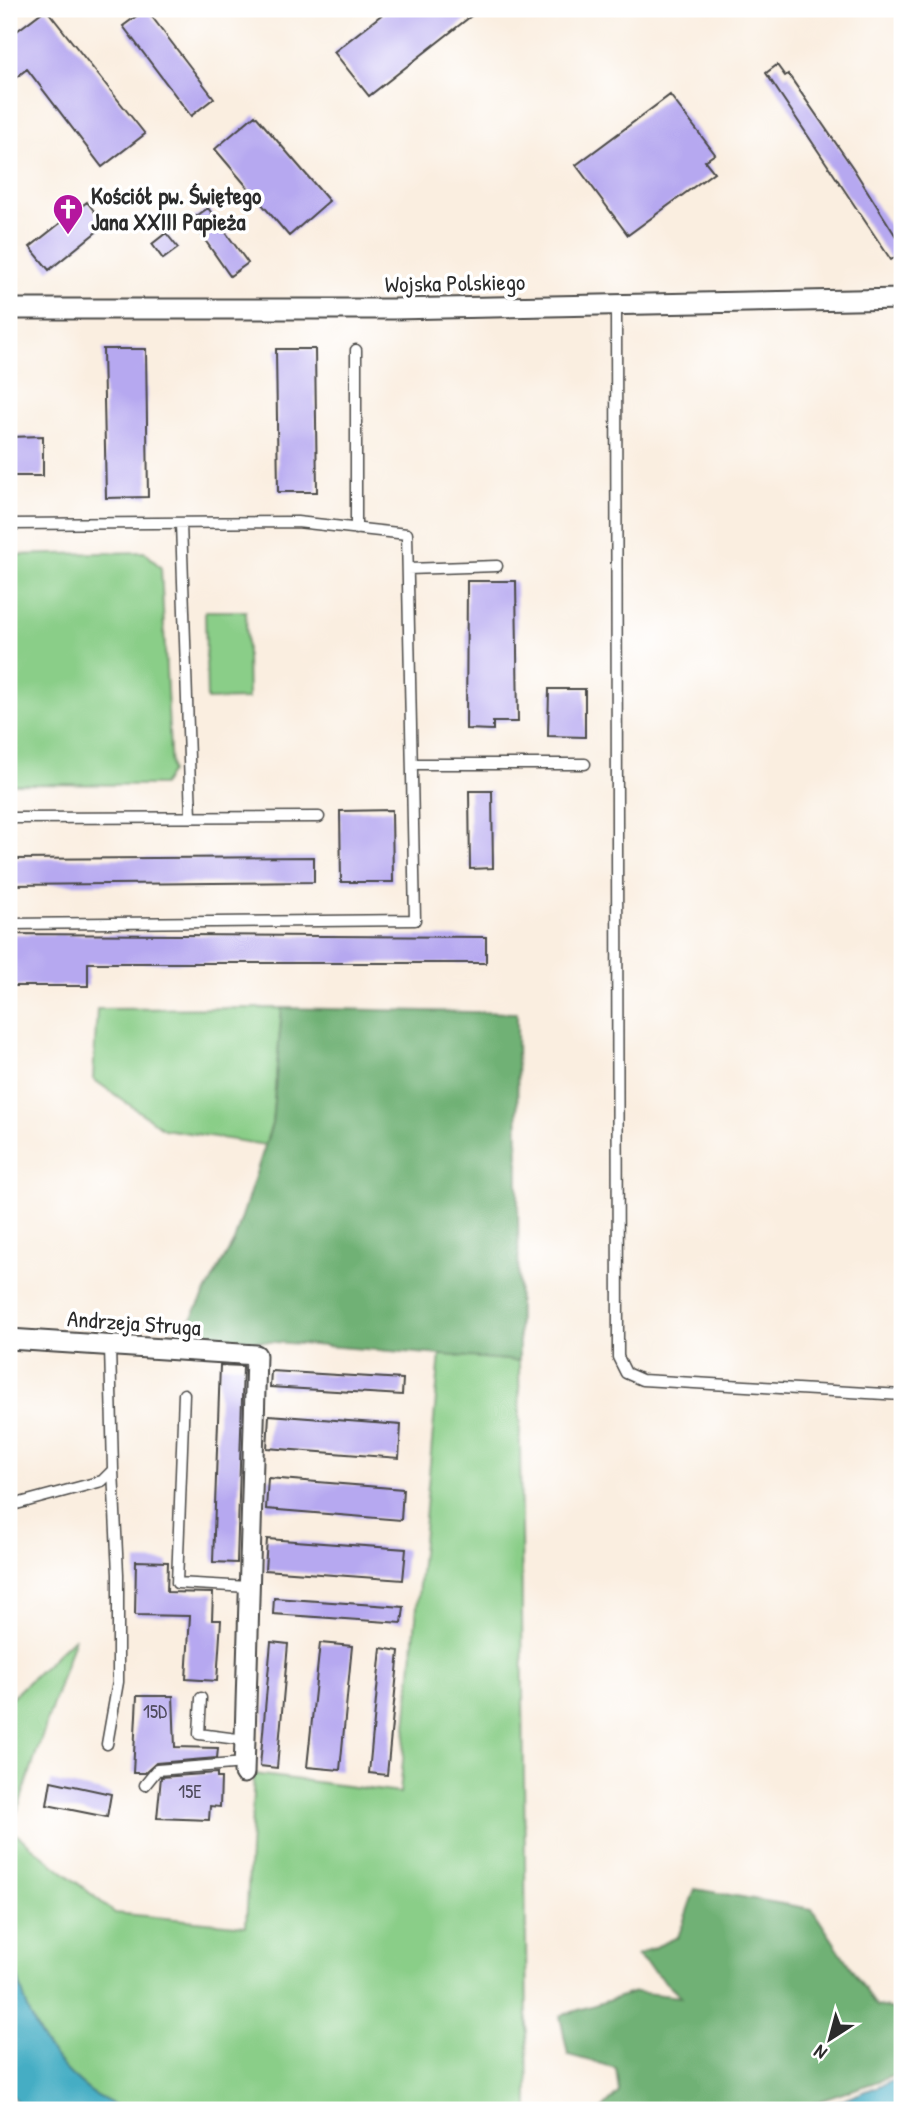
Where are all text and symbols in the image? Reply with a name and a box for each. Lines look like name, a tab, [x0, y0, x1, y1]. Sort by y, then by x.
place label: Kościół pw. Świętego Jana XXIII Papieża	[91, 180, 262, 238]
church icon: Kościół pw. Świętego Jana XXIII Papieża	[51, 192, 85, 236]
street label: Wojska Polskiego	[385, 266, 525, 299]
street label: Andrzeja Struga	[66, 1302, 202, 1343]
house number: 15D	[143, 1698, 167, 1724]
house number: 15E	[178, 1778, 202, 1804]
north arrow	[796, 2004, 866, 2074]
text: N	[808, 2039, 832, 2066]

